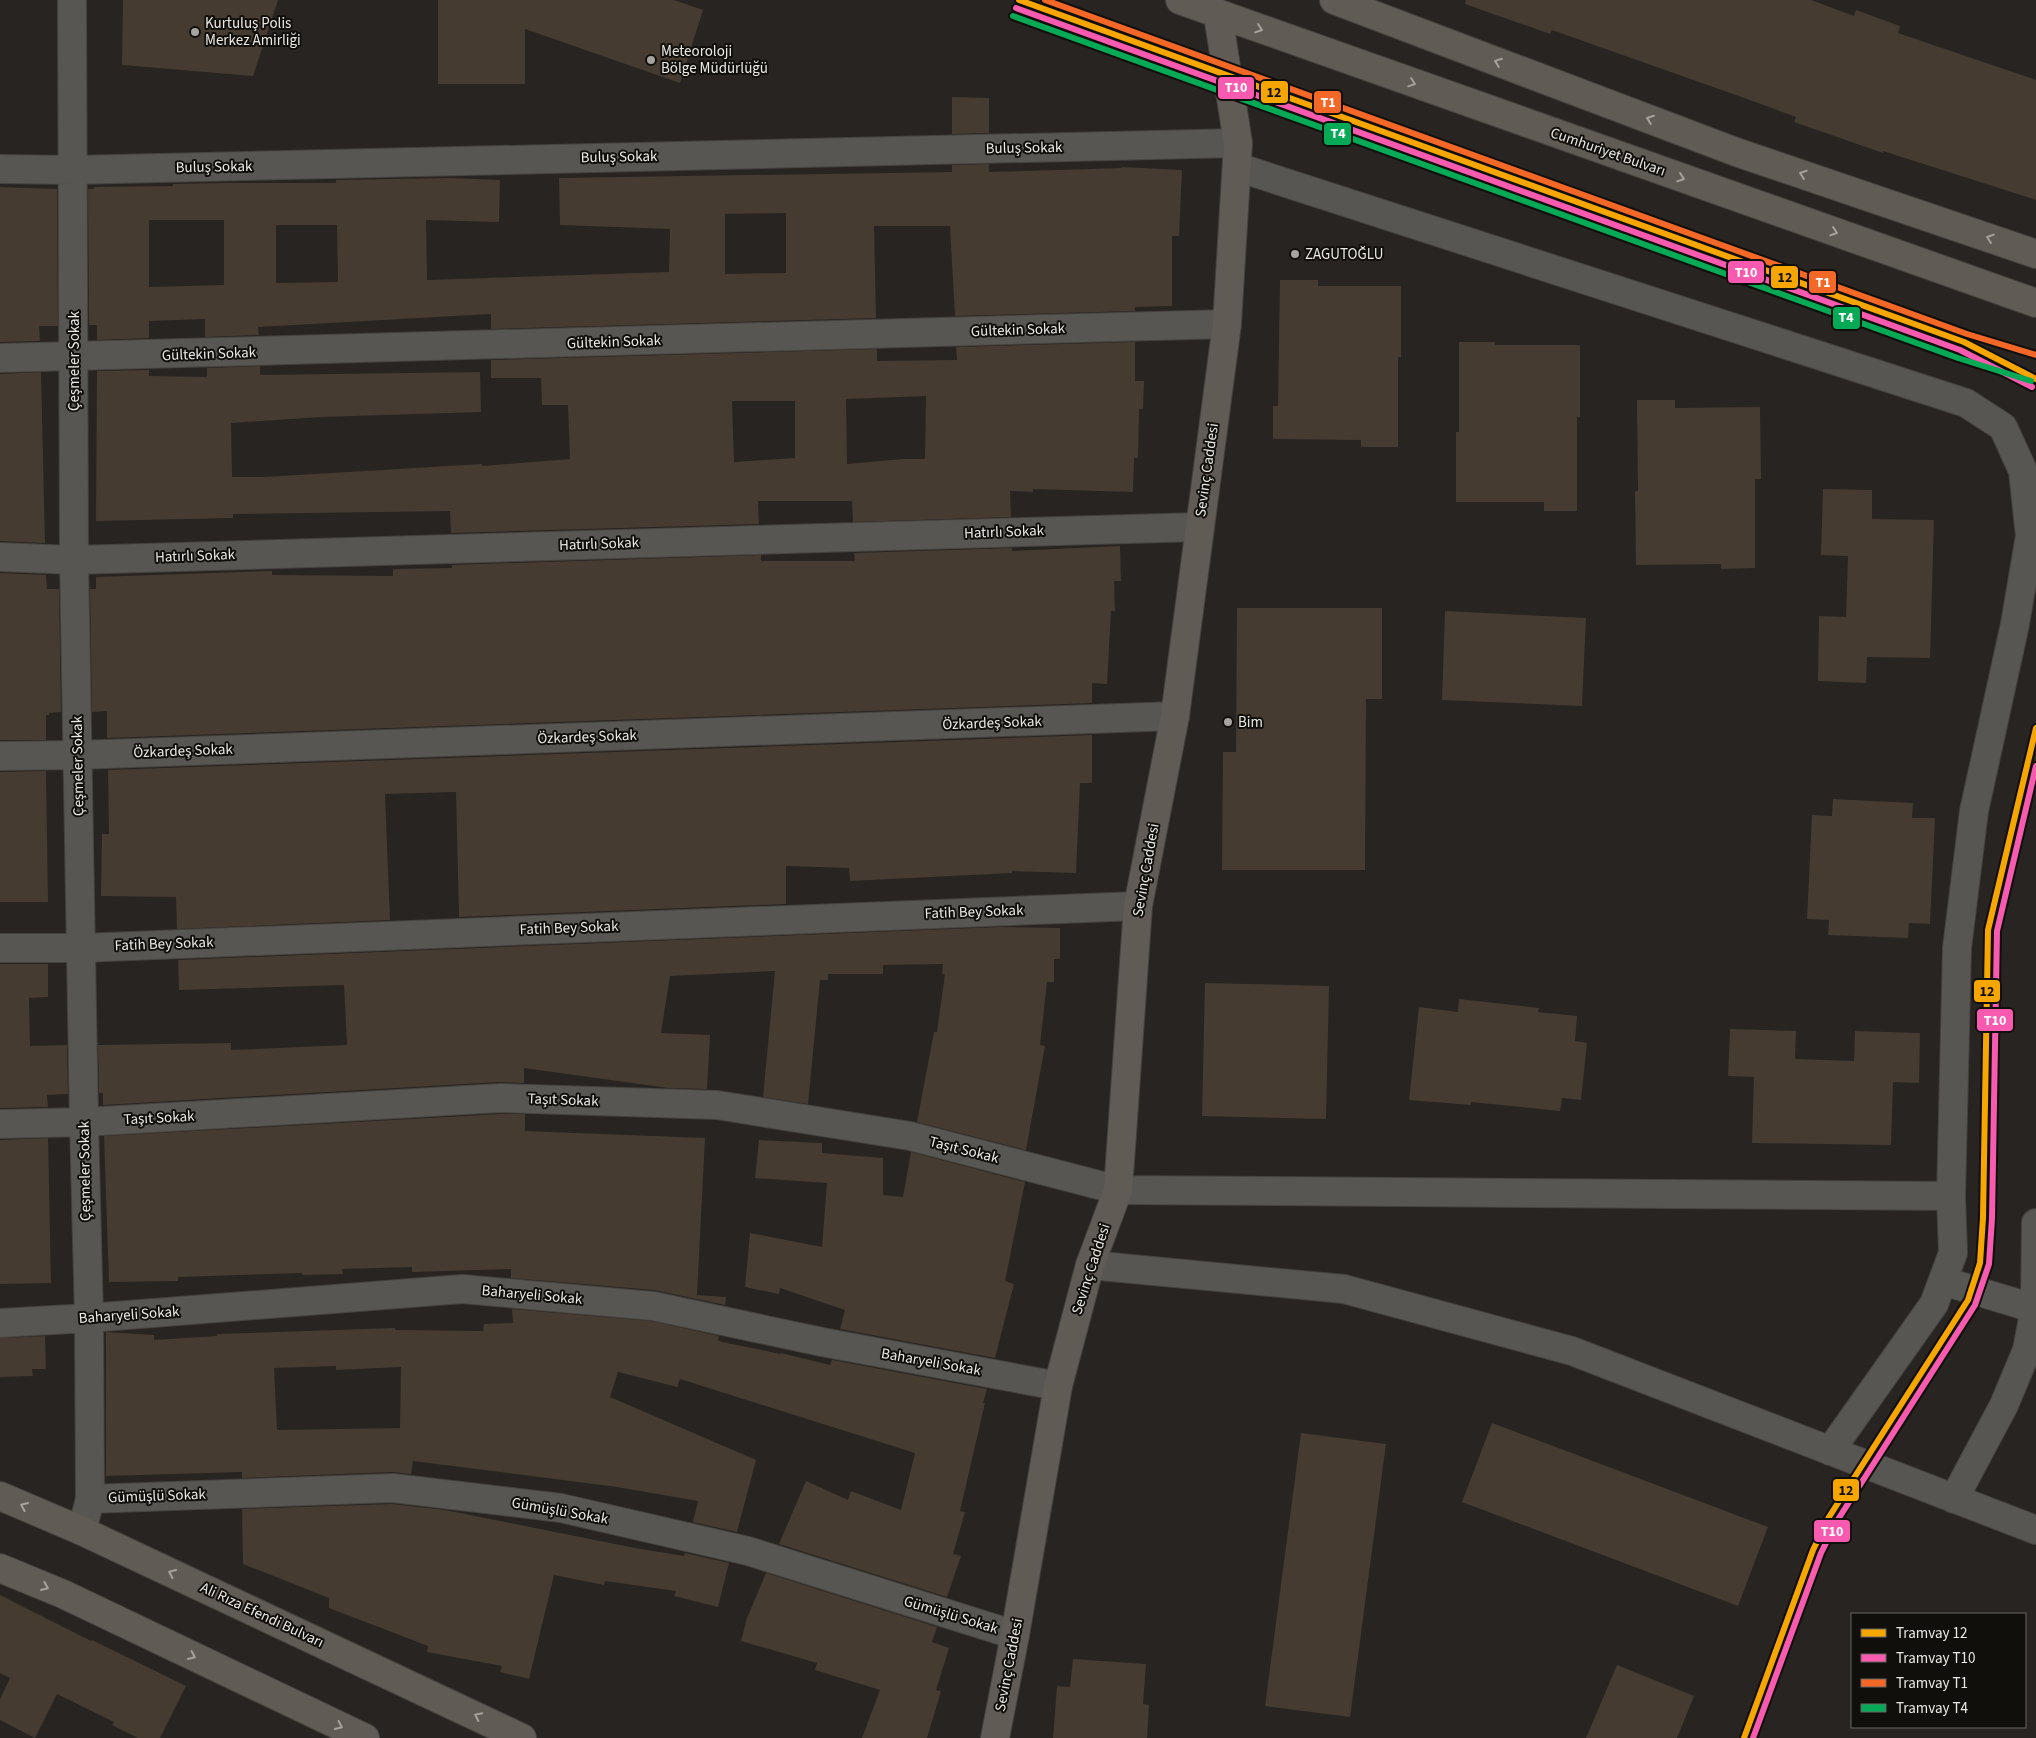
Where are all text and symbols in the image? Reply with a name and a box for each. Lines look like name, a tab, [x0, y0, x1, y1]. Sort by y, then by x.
place label: Kurtuluş Polis Merkez Amirliği	[205, 13, 301, 51]
one-way arrow	[1254, 23, 1262, 33]
marker: Kurtuluş Polis Merkez Amirliği	[189, 26, 201, 38]
place label: Meteoroloji Bölge Müdürlüğü	[661, 41, 768, 79]
marker: Meteoroloji Bölge Müdürlüğü	[645, 54, 657, 66]
one-way arrow	[1494, 58, 1503, 68]
line badge: T10	[1217, 76, 1255, 100]
one-way arrow	[1407, 77, 1416, 87]
text: T10	[1225, 78, 1247, 98]
line badge: 12	[1260, 80, 1289, 104]
text: 12	[1267, 83, 1281, 103]
line badge: T1	[1313, 90, 1342, 114]
text: T1	[1320, 93, 1336, 113]
one-way arrow	[1646, 115, 1655, 125]
line badge: T4	[1323, 122, 1352, 146]
street label: Cumhuriyet Bulvarı	[1548, 122, 1668, 182]
text: T4	[1330, 124, 1346, 144]
street label: Buluş Sokak	[985, 137, 1063, 159]
street label: Buluş Sokak	[580, 146, 658, 168]
street label: Buluş Sokak	[175, 156, 253, 178]
one-way arrow	[1799, 170, 1808, 180]
one-way arrow	[1676, 172, 1684, 182]
one-way arrow	[1829, 226, 1838, 236]
one-way arrow	[1986, 234, 1995, 244]
place label: ZAGUTOĞLU	[1305, 244, 1383, 265]
marker: ZAGUTOĞLU	[1289, 248, 1301, 260]
line badge: T10	[1727, 260, 1765, 284]
text: T10	[1735, 263, 1757, 283]
line badge: 12	[1770, 265, 1799, 289]
text: 12	[1778, 268, 1792, 288]
line badge: T1	[1808, 270, 1837, 294]
text: T1	[1815, 273, 1831, 293]
line badge: T4	[1832, 306, 1861, 330]
text: T4	[1838, 308, 1854, 328]
street label: Çeşmeler Sokak	[64, 310, 85, 411]
street label: Gültekin Sokak	[971, 318, 1066, 342]
street label: Gültekin Sokak	[567, 330, 662, 354]
street label: Gültekin Sokak	[162, 342, 257, 366]
street label: Sevinç Caddesi	[1190, 422, 1224, 518]
street label: Hatırlı Sokak	[964, 520, 1045, 544]
street label: Hatırlı Sokak	[559, 532, 640, 556]
street label: Hatırlı Sokak	[155, 544, 236, 568]
street label: Özkardeş Sokak	[942, 711, 1043, 735]
place label: Bim	[1238, 712, 1263, 733]
street label: Çeşmeler Sokak	[67, 715, 89, 816]
marker: Bim	[1222, 716, 1234, 728]
street label: Özkardeş Sokak	[537, 725, 638, 749]
street label: Özkardeş Sokak	[133, 739, 234, 763]
street label: Sevinç Caddesi	[1127, 822, 1165, 918]
street label: Fatih Bey Sokak	[924, 900, 1024, 924]
street label: Fatih Bey Sokak	[519, 916, 619, 940]
street label: Fatih Bey Sokak	[114, 932, 214, 956]
line badge: 12	[1973, 979, 2001, 1003]
text: 12	[1980, 982, 1994, 1002]
line badge: T10	[1976, 1008, 2014, 1032]
text: T10	[1984, 1011, 2006, 1031]
street label: Taşıt Sokak	[527, 1088, 599, 1112]
street label: Taşıt Sokak	[123, 1106, 196, 1130]
street label: Çeşmeler Sokak	[74, 1120, 96, 1221]
street label: Taşıt Sokak	[927, 1131, 1002, 1169]
street label: Sevinç Caddesi	[1066, 1221, 1116, 1317]
street label: Baharyeli Sokak	[481, 1280, 584, 1310]
street label: Baharyeli Sokak	[78, 1301, 181, 1329]
street label: Baharyeli Sokak	[879, 1343, 983, 1381]
line badge: 12	[1832, 1478, 1860, 1502]
text: 12	[1839, 1481, 1853, 1501]
street label: Gümüşlü Sokak	[108, 1484, 207, 1508]
street label: Gümüşlü Sokak	[510, 1492, 610, 1530]
one-way arrow	[21, 1502, 29, 1512]
line badge: T10	[1813, 1519, 1851, 1543]
text: T10	[1821, 1522, 1843, 1542]
one-way arrow	[169, 1570, 178, 1580]
street label: Ali Rıza Efendi Bulvarı	[197, 1577, 327, 1653]
one-way arrow	[40, 1580, 49, 1591]
street label: Gümüşlü Sokak	[901, 1591, 1001, 1639]
legend	[1851, 1613, 2026, 1728]
street label: Sevinç Caddesi	[990, 1617, 1028, 1713]
text: Tramvay 12	[1896, 1623, 1967, 1644]
text: Tramvay T10	[1896, 1648, 1975, 1669]
one-way arrow	[187, 1649, 196, 1660]
text: Tramvay T1	[1896, 1673, 1968, 1694]
text: Tramvay T4	[1896, 1698, 1969, 1719]
one-way arrow	[474, 1712, 483, 1722]
one-way arrow	[334, 1719, 343, 1730]

